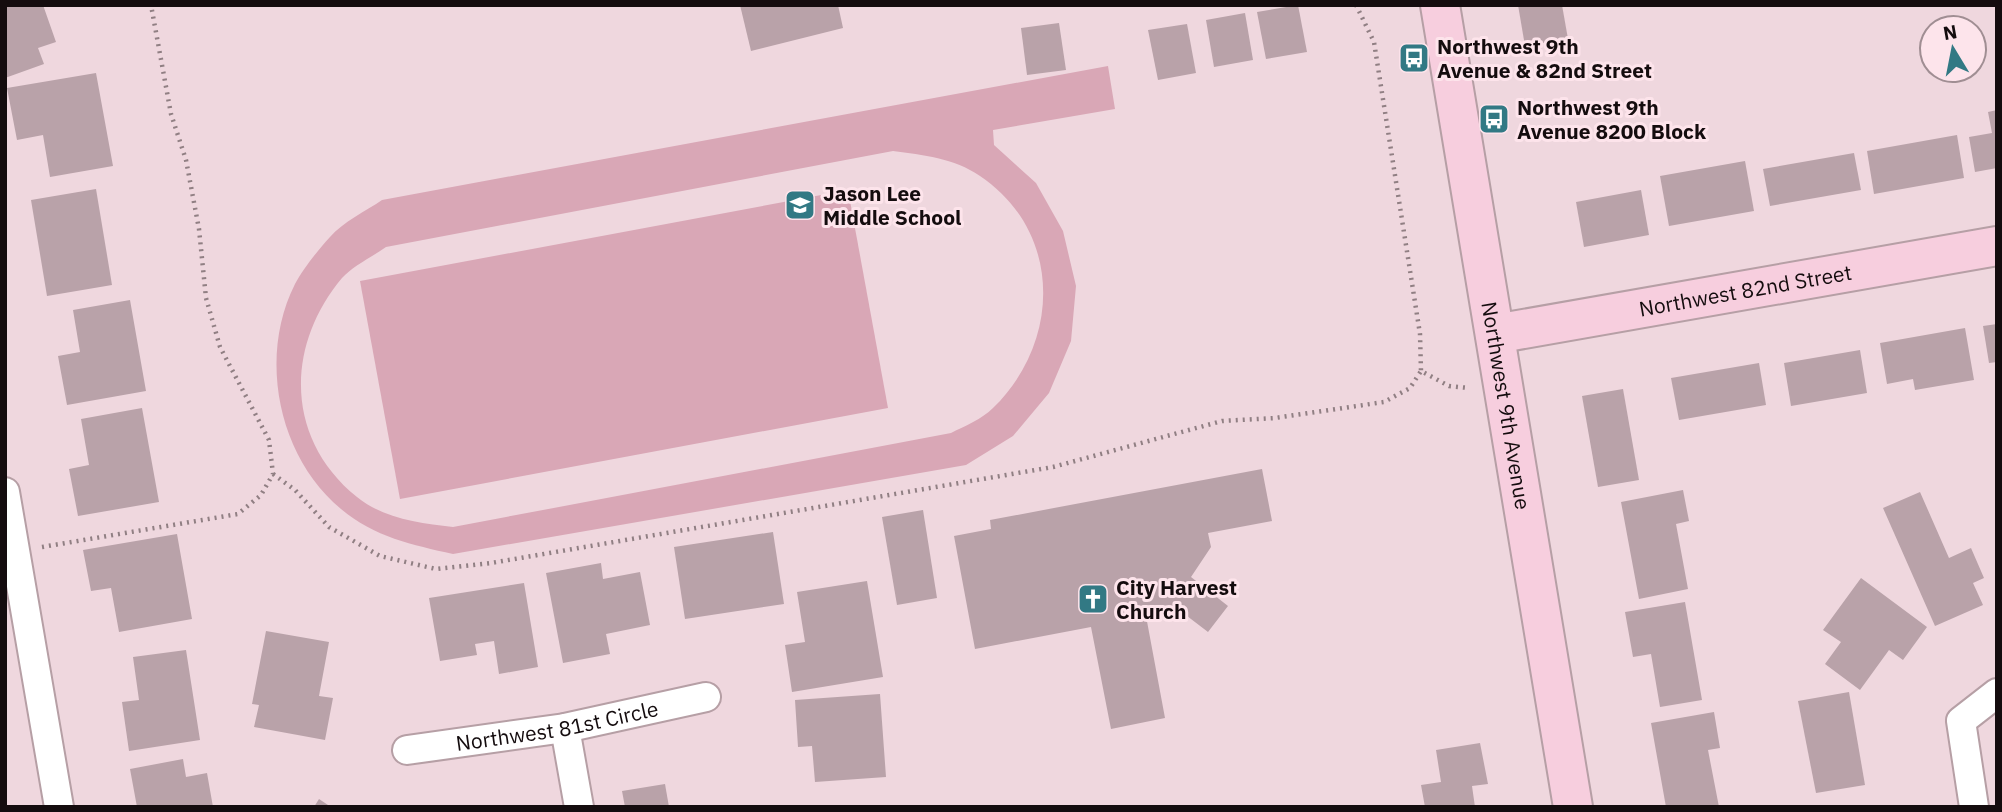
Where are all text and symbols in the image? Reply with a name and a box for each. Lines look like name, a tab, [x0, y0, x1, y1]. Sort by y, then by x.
north arrow	[1918, 14, 1988, 84]
text: N	[1941, 19, 1959, 45]
place label: Northwest 9th Avenue & 82nd Street	[1437, 32, 1652, 84]
bus stop icon: Northwest 9th Avenue & 82nd Street	[1397, 41, 1431, 75]
place label: Northwest 9th Avenue 8200 Block	[1517, 93, 1707, 145]
bus stop icon: Northwest 9th Avenue 8200 Block	[1477, 102, 1511, 136]
place label: Jason Lee Middle School	[823, 179, 961, 231]
school or university icon: Jason Lee Middle School	[783, 188, 817, 222]
street label: Northwest 82nd Street	[1637, 258, 1854, 323]
street label: Northwest 9th Avenue	[1475, 299, 1537, 512]
place label: City Harvest Church	[1116, 573, 1237, 625]
church icon: City Harvest Church	[1076, 582, 1110, 616]
street label: Northwest 81st Circle	[454, 694, 661, 757]

